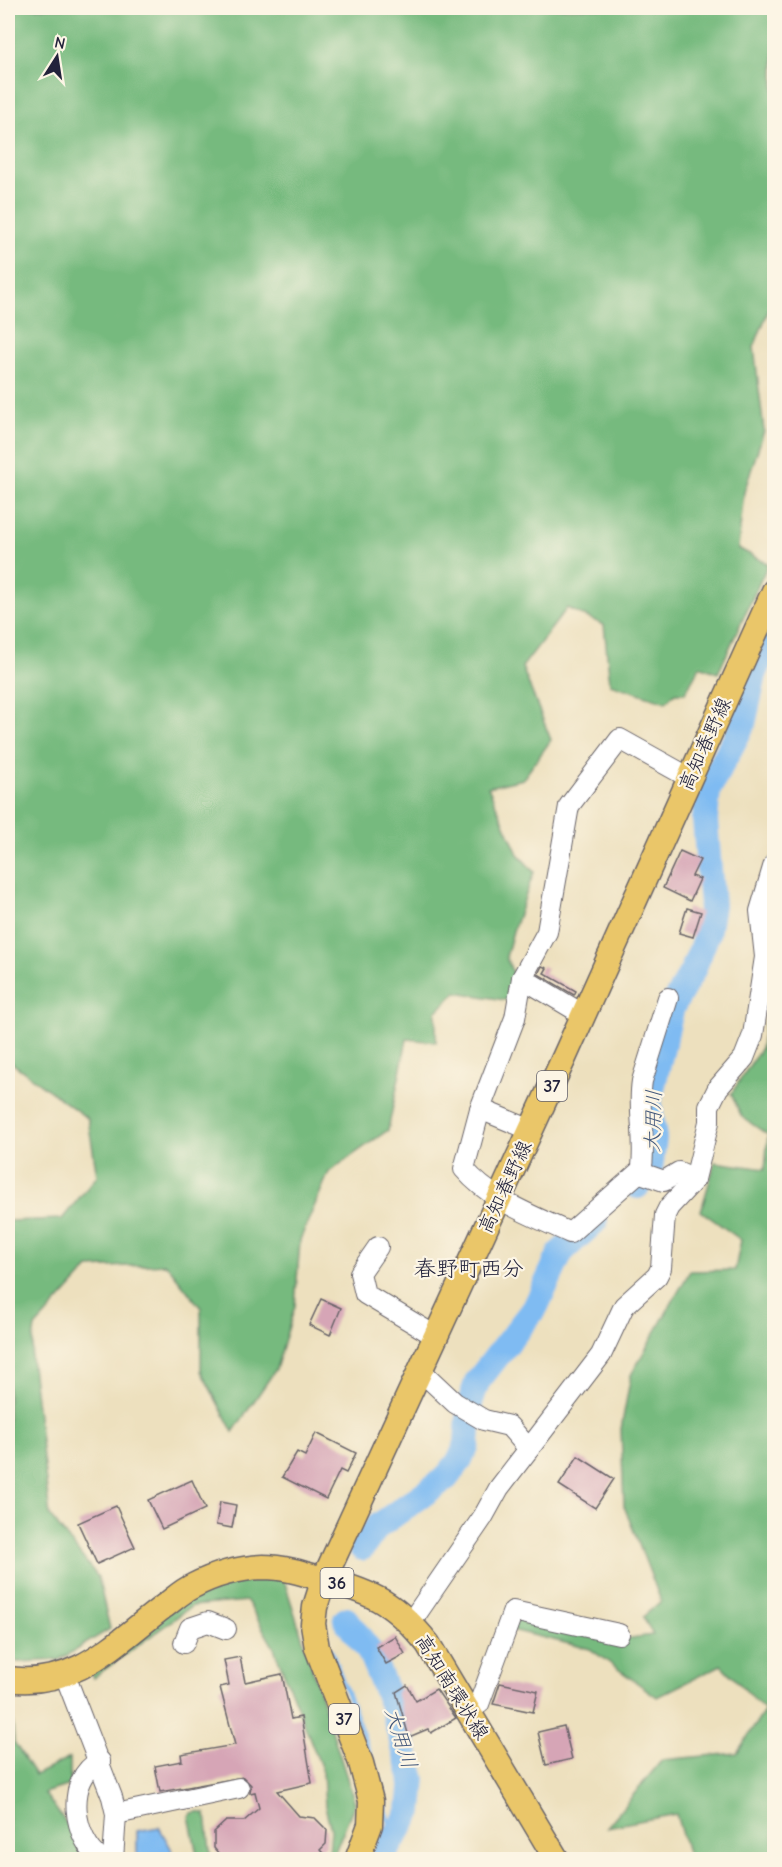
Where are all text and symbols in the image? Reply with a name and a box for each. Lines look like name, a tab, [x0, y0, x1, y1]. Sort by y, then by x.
north arrow	[27, 27, 87, 87]
text: N	[53, 33, 67, 53]
street label: 高知春野線	[674, 694, 736, 794]
road number: 37	[537, 1071, 567, 1101]
water label: 大用川	[640, 1089, 666, 1153]
street label: 高知春野線	[473, 1137, 537, 1237]
district label: 春野町西分	[414, 1256, 524, 1282]
road number: 36	[320, 1568, 354, 1598]
street label: 高知南環状線	[410, 1630, 494, 1744]
road number: 37	[329, 1704, 359, 1734]
water label: 大用川	[380, 1704, 422, 1772]

